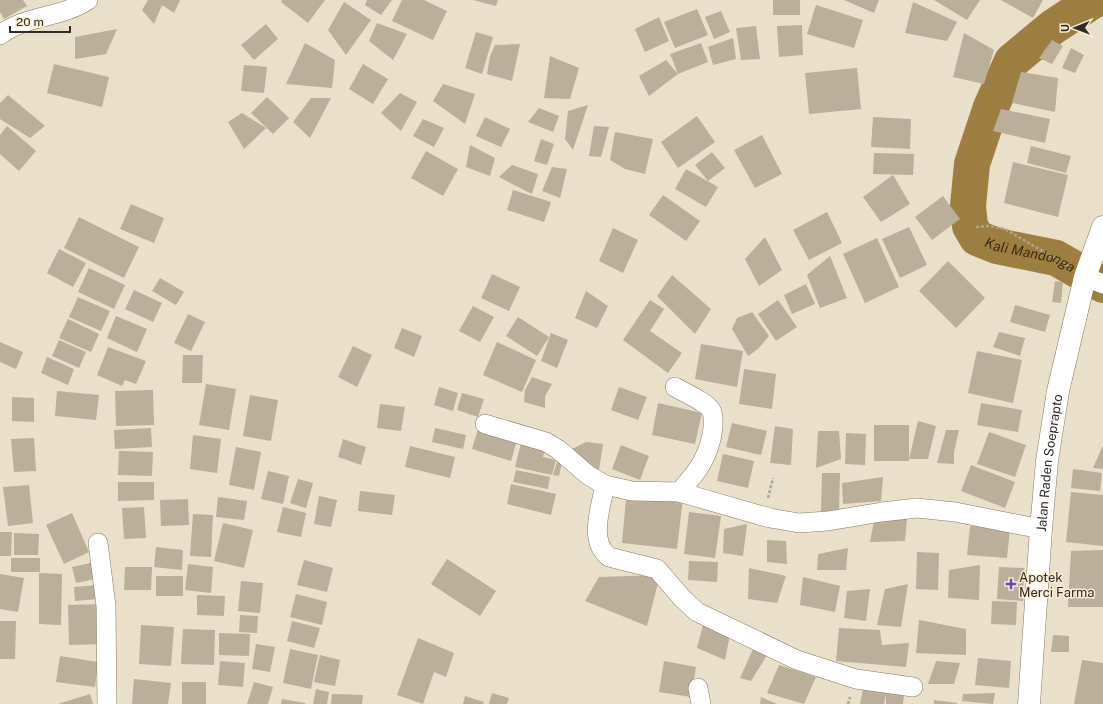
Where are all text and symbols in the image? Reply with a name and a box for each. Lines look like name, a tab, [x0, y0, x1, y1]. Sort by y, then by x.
scale bar	[10, 8, 70, 34]
north arrow	[1055, 8, 1095, 48]
text: 20 m	[16, 15, 44, 29]
text: U	[1059, 24, 1071, 32]
water label: Kali Mandonga	[982, 234, 1078, 275]
street label: Jalan Raden Soeprapto	[1033, 393, 1065, 532]
place label: Apotek Merci Farma	[1019, 570, 1094, 600]
marker: Apotek Merci Farma	[1006, 579, 1016, 589]

